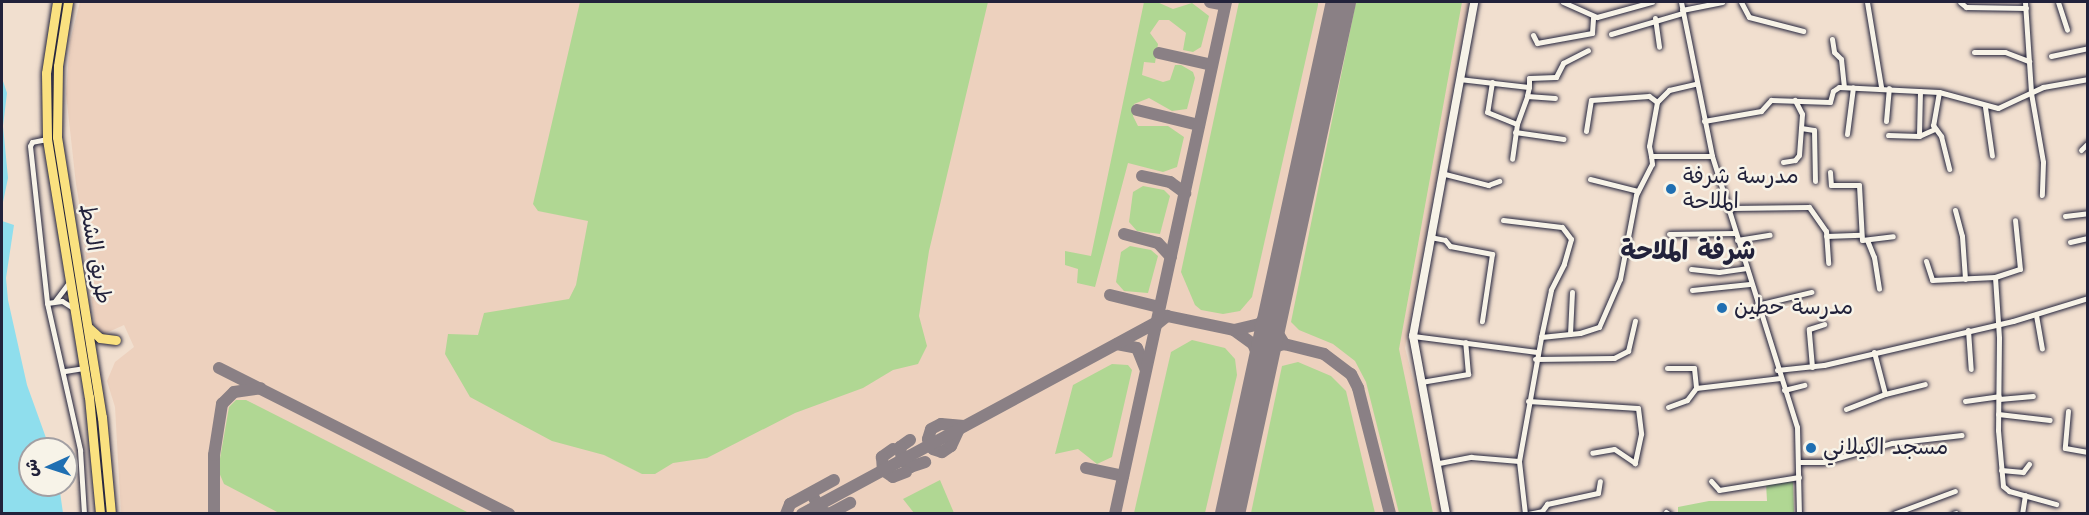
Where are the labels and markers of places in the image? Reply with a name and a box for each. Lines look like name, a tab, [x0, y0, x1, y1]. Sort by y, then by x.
place label: مدرسة شرفة الملاحة	[1683, 163, 1799, 214]
marker: مدرسة شرفة الملاحة	[1664, 182, 1678, 196]
place label: مدرسة حطين	[1734, 295, 1853, 321]
marker: مدرسة حطين	[1715, 301, 1729, 315]
place label: مسجد الكيلاني	[1823, 435, 1948, 461]
marker: مسجد الكيلاني	[1804, 441, 1818, 455]

